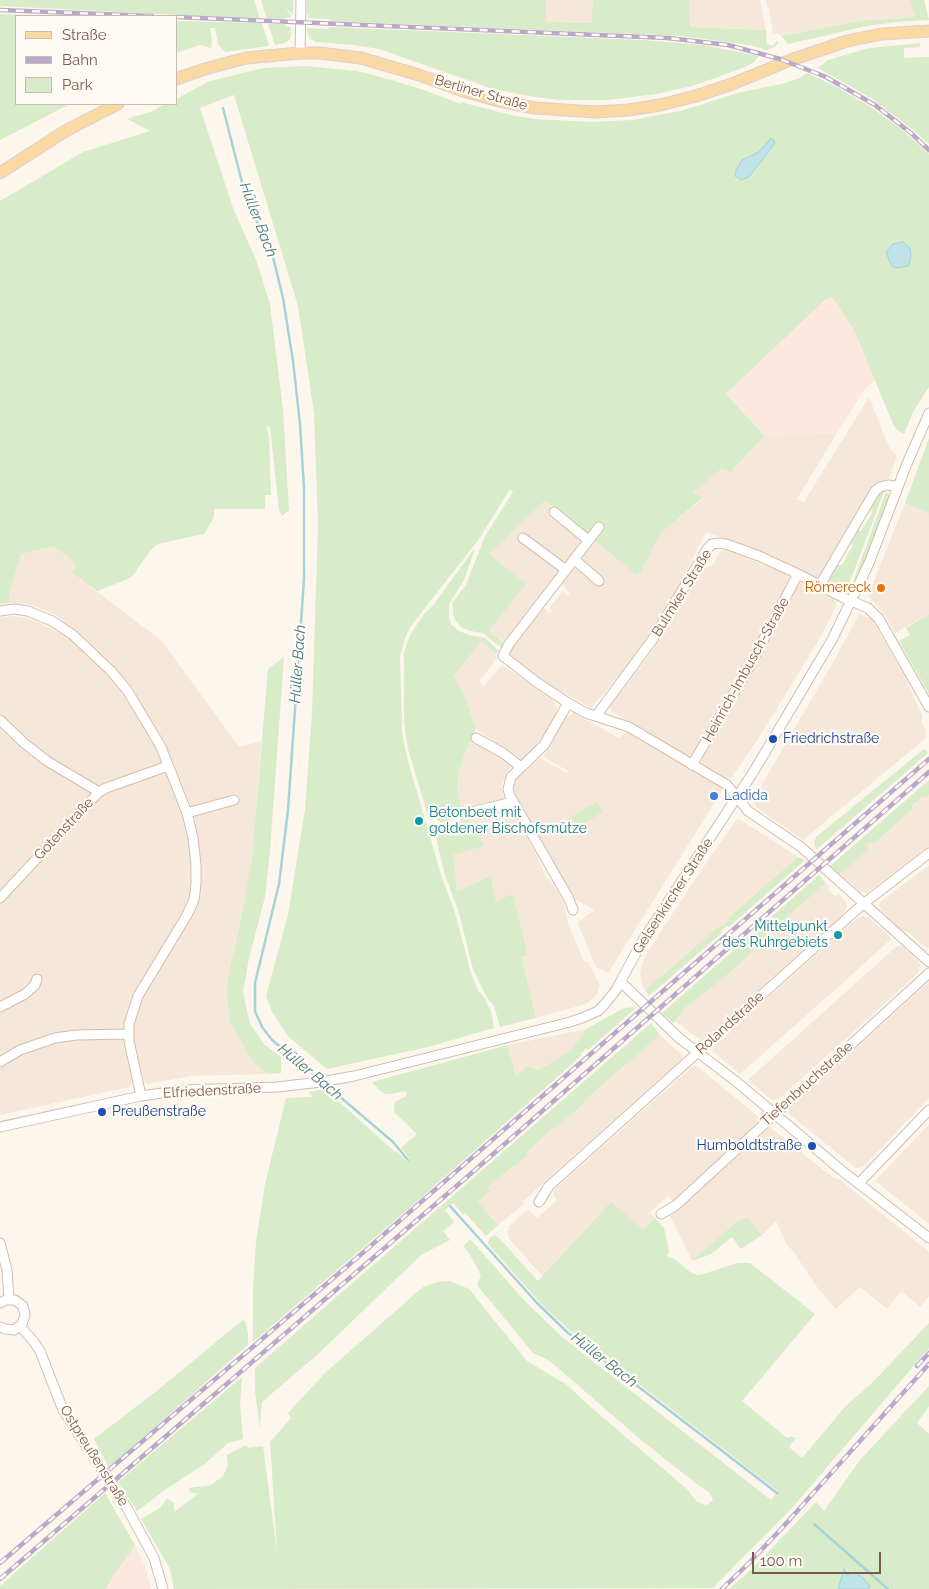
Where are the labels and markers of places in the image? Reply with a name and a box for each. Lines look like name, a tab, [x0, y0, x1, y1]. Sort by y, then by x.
place label: Römereck	[805, 580, 871, 596]
marker: Römereck	[875, 582, 887, 594]
place label: Friedrichstraße	[783, 731, 879, 747]
marker: Friedrichstraße	[767, 733, 779, 745]
place label: Ladida	[724, 788, 768, 804]
marker: Ladida	[708, 790, 720, 802]
place label: Betonbeet mit goldener Bischofsmütze	[429, 805, 587, 838]
marker: Betonbeet mit goldener Bischofsmütze	[413, 815, 425, 827]
place label: Mittelpunkt des Ruhrgebiets	[722, 919, 828, 952]
marker: Mittelpunkt des Ruhrgebiets	[832, 929, 844, 941]
place label: Preußenstraße	[112, 1104, 206, 1120]
marker: Preußenstraße	[96, 1106, 108, 1118]
place label: Humboldtstraße	[696, 1138, 802, 1154]
marker: Humboldtstraße	[806, 1140, 818, 1152]

